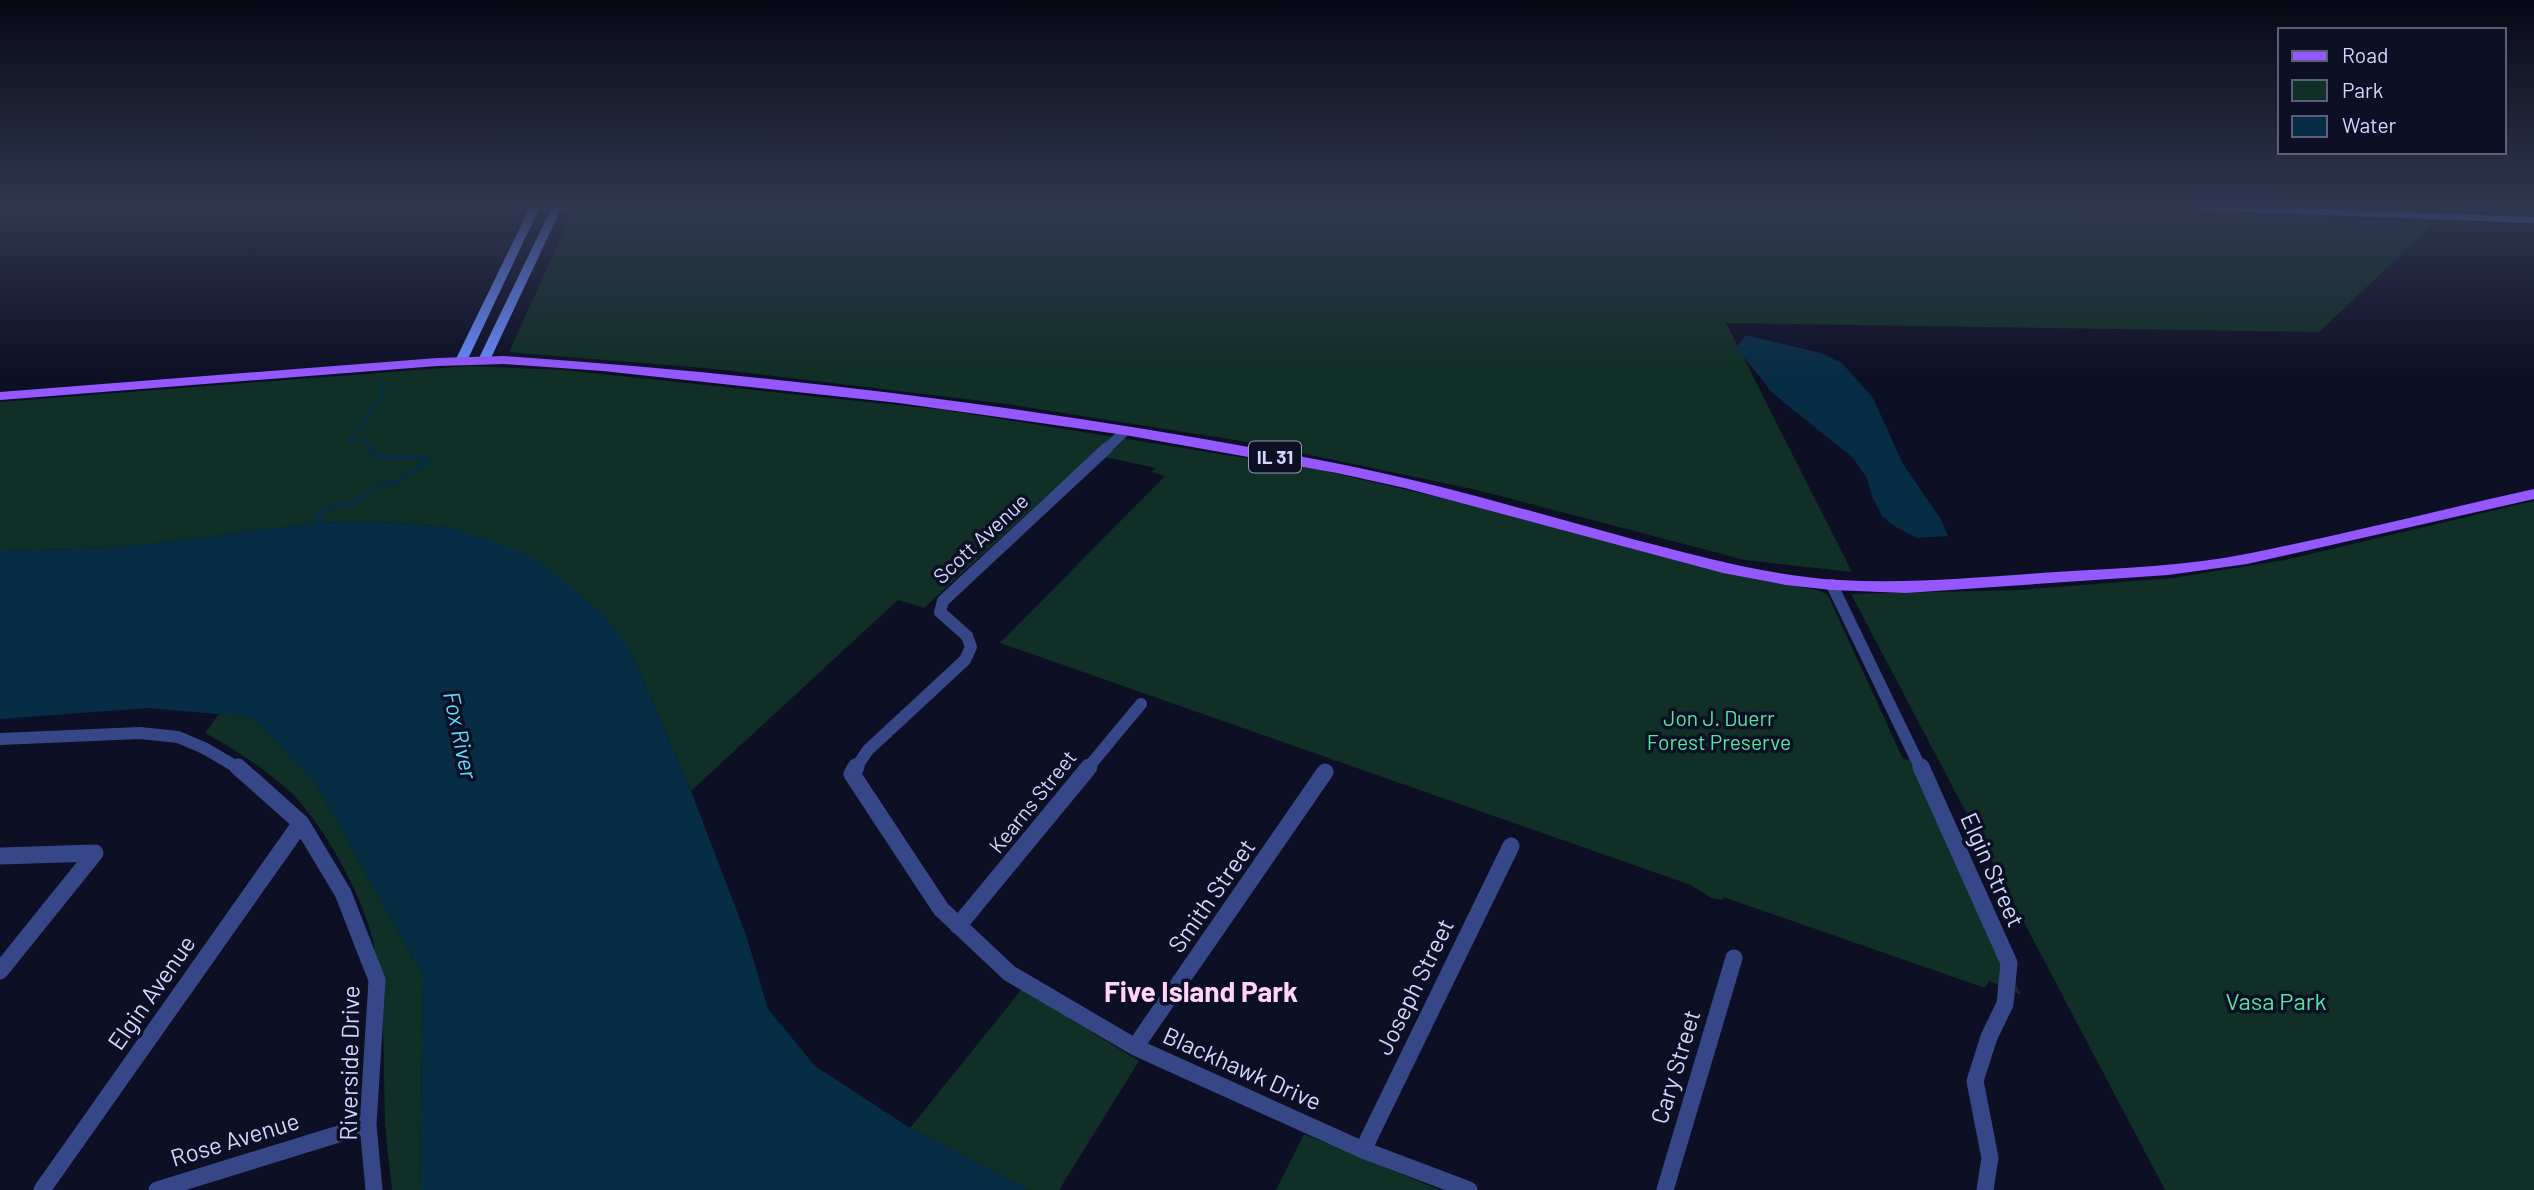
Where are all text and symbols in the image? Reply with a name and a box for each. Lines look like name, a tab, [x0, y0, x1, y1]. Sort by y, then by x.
legend	[2278, 28, 2506, 154]
text: Road	[2342, 42, 2388, 67]
text: Park	[2342, 77, 2383, 102]
text: Water	[2342, 112, 2397, 137]
road number: IL 31	[1249, 442, 1301, 472]
street label: Scott Avenue	[927, 488, 1033, 588]
water label: Fox River	[438, 689, 484, 782]
park label: Jon J. Duerr Forest Preserve	[1647, 705, 1791, 754]
street label: Kearns Street	[983, 745, 1081, 857]
street label: Elgin Street	[1955, 808, 2031, 931]
street label: Smith Street	[1161, 833, 1261, 958]
street label: Joseph Street	[1368, 914, 1459, 1059]
street label: Elgin Avenue	[101, 929, 201, 1055]
district label: Five Island Park	[1104, 974, 1298, 1008]
street label: Riverside Drive	[333, 985, 364, 1141]
park label: Vasa Park	[2225, 986, 2327, 1015]
street label: Cary Street	[1644, 1006, 1706, 1127]
street label: Blackhawk Drive	[1159, 1020, 1326, 1115]
street label: Rose Avenue	[167, 1105, 302, 1172]

